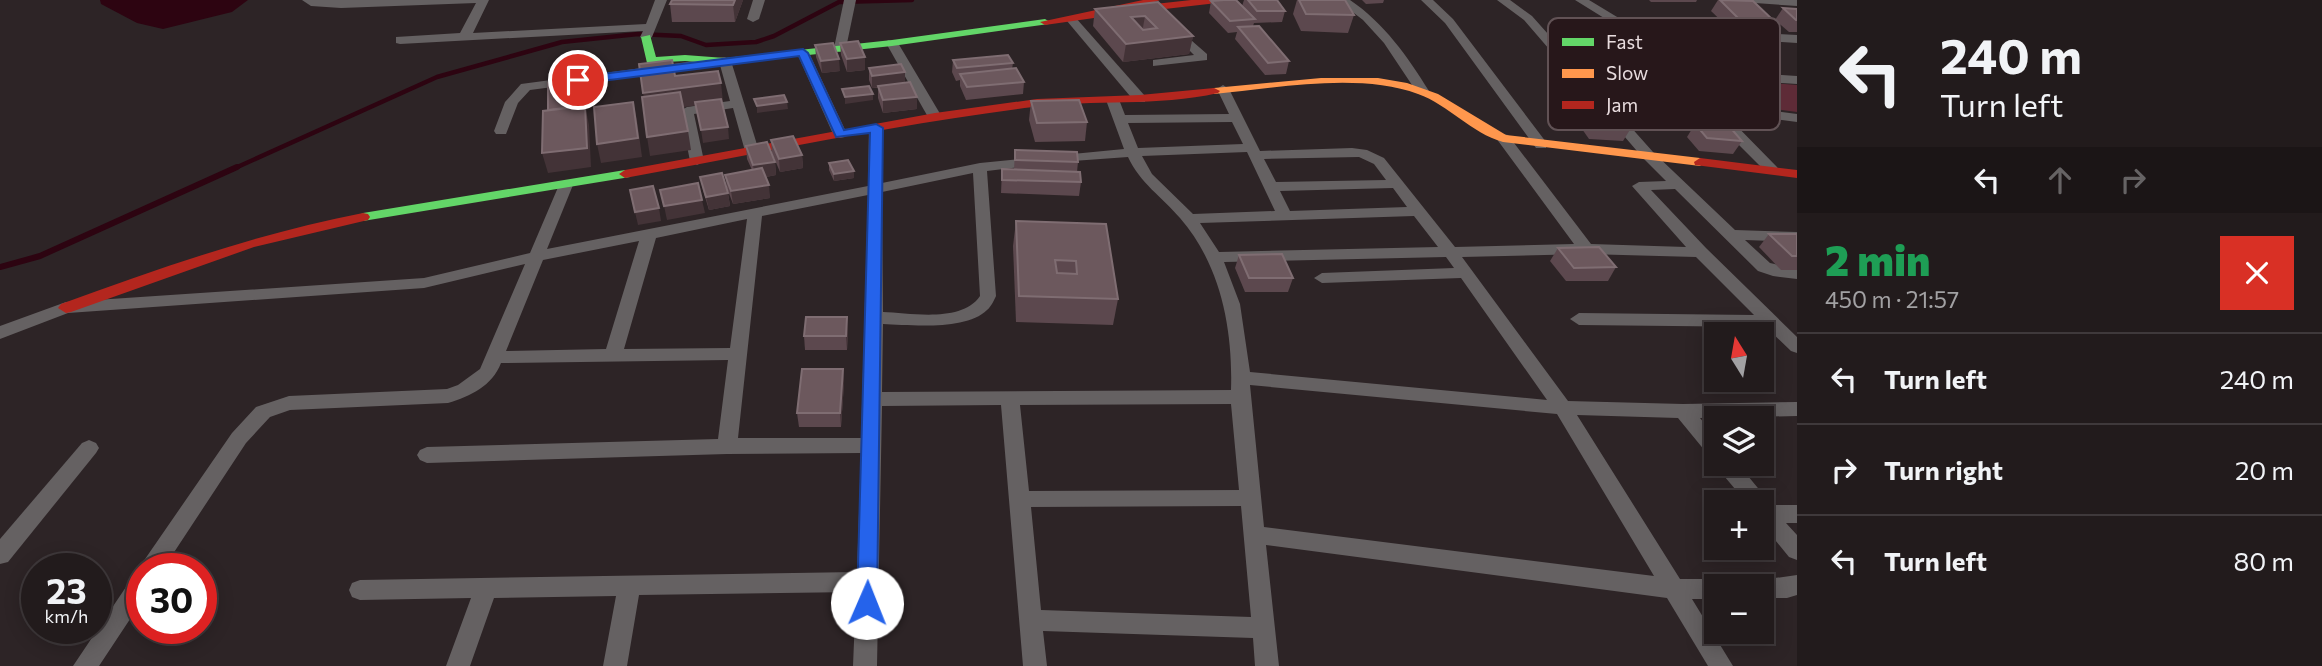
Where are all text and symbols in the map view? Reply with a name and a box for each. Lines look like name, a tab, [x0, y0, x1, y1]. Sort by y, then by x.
legend	[1548, 18, 1780, 130]
text: 240 m	[1940, 24, 2082, 84]
icon: left	[1825, 28, 1916, 119]
text: Fast	[1606, 30, 1643, 53]
pin	[548, 50, 608, 110]
icon: arrive	[559, 61, 597, 99]
text: Slow	[1606, 61, 1648, 84]
text: Turn left	[1940, 84, 2064, 124]
text: Jam	[1606, 93, 1638, 116]
icon: left	[1968, 161, 2006, 199]
icon: ahead	[2041, 161, 2079, 199]
icon: right	[2114, 161, 2152, 199]
text: 2 min	[1825, 233, 1931, 285]
button: close	[2220, 236, 2294, 310]
text: 450 m · 21:57	[1825, 285, 1959, 313]
north arrow	[1704, 322, 1774, 392]
map controls	[1704, 322, 1774, 644]
icon: left	[1825, 360, 1863, 398]
text: Turn left	[1884, 363, 1987, 394]
text: 240 m	[2220, 363, 2294, 394]
button: layers	[1704, 406, 1774, 476]
icon: right	[1825, 451, 1863, 489]
text: Turn right	[1884, 454, 2003, 485]
text: 20 m	[2235, 454, 2294, 485]
button: +	[1704, 490, 1774, 560]
icon: left	[1825, 542, 1863, 580]
text: Turn left	[1884, 545, 1987, 576]
text: 80 m	[2234, 545, 2294, 576]
speed limit sign: 30	[126, 553, 217, 644]
position arrow	[830, 566, 904, 640]
text: 23	[46, 568, 87, 611]
button: −	[1704, 574, 1774, 644]
text: km/h	[45, 605, 88, 627]

